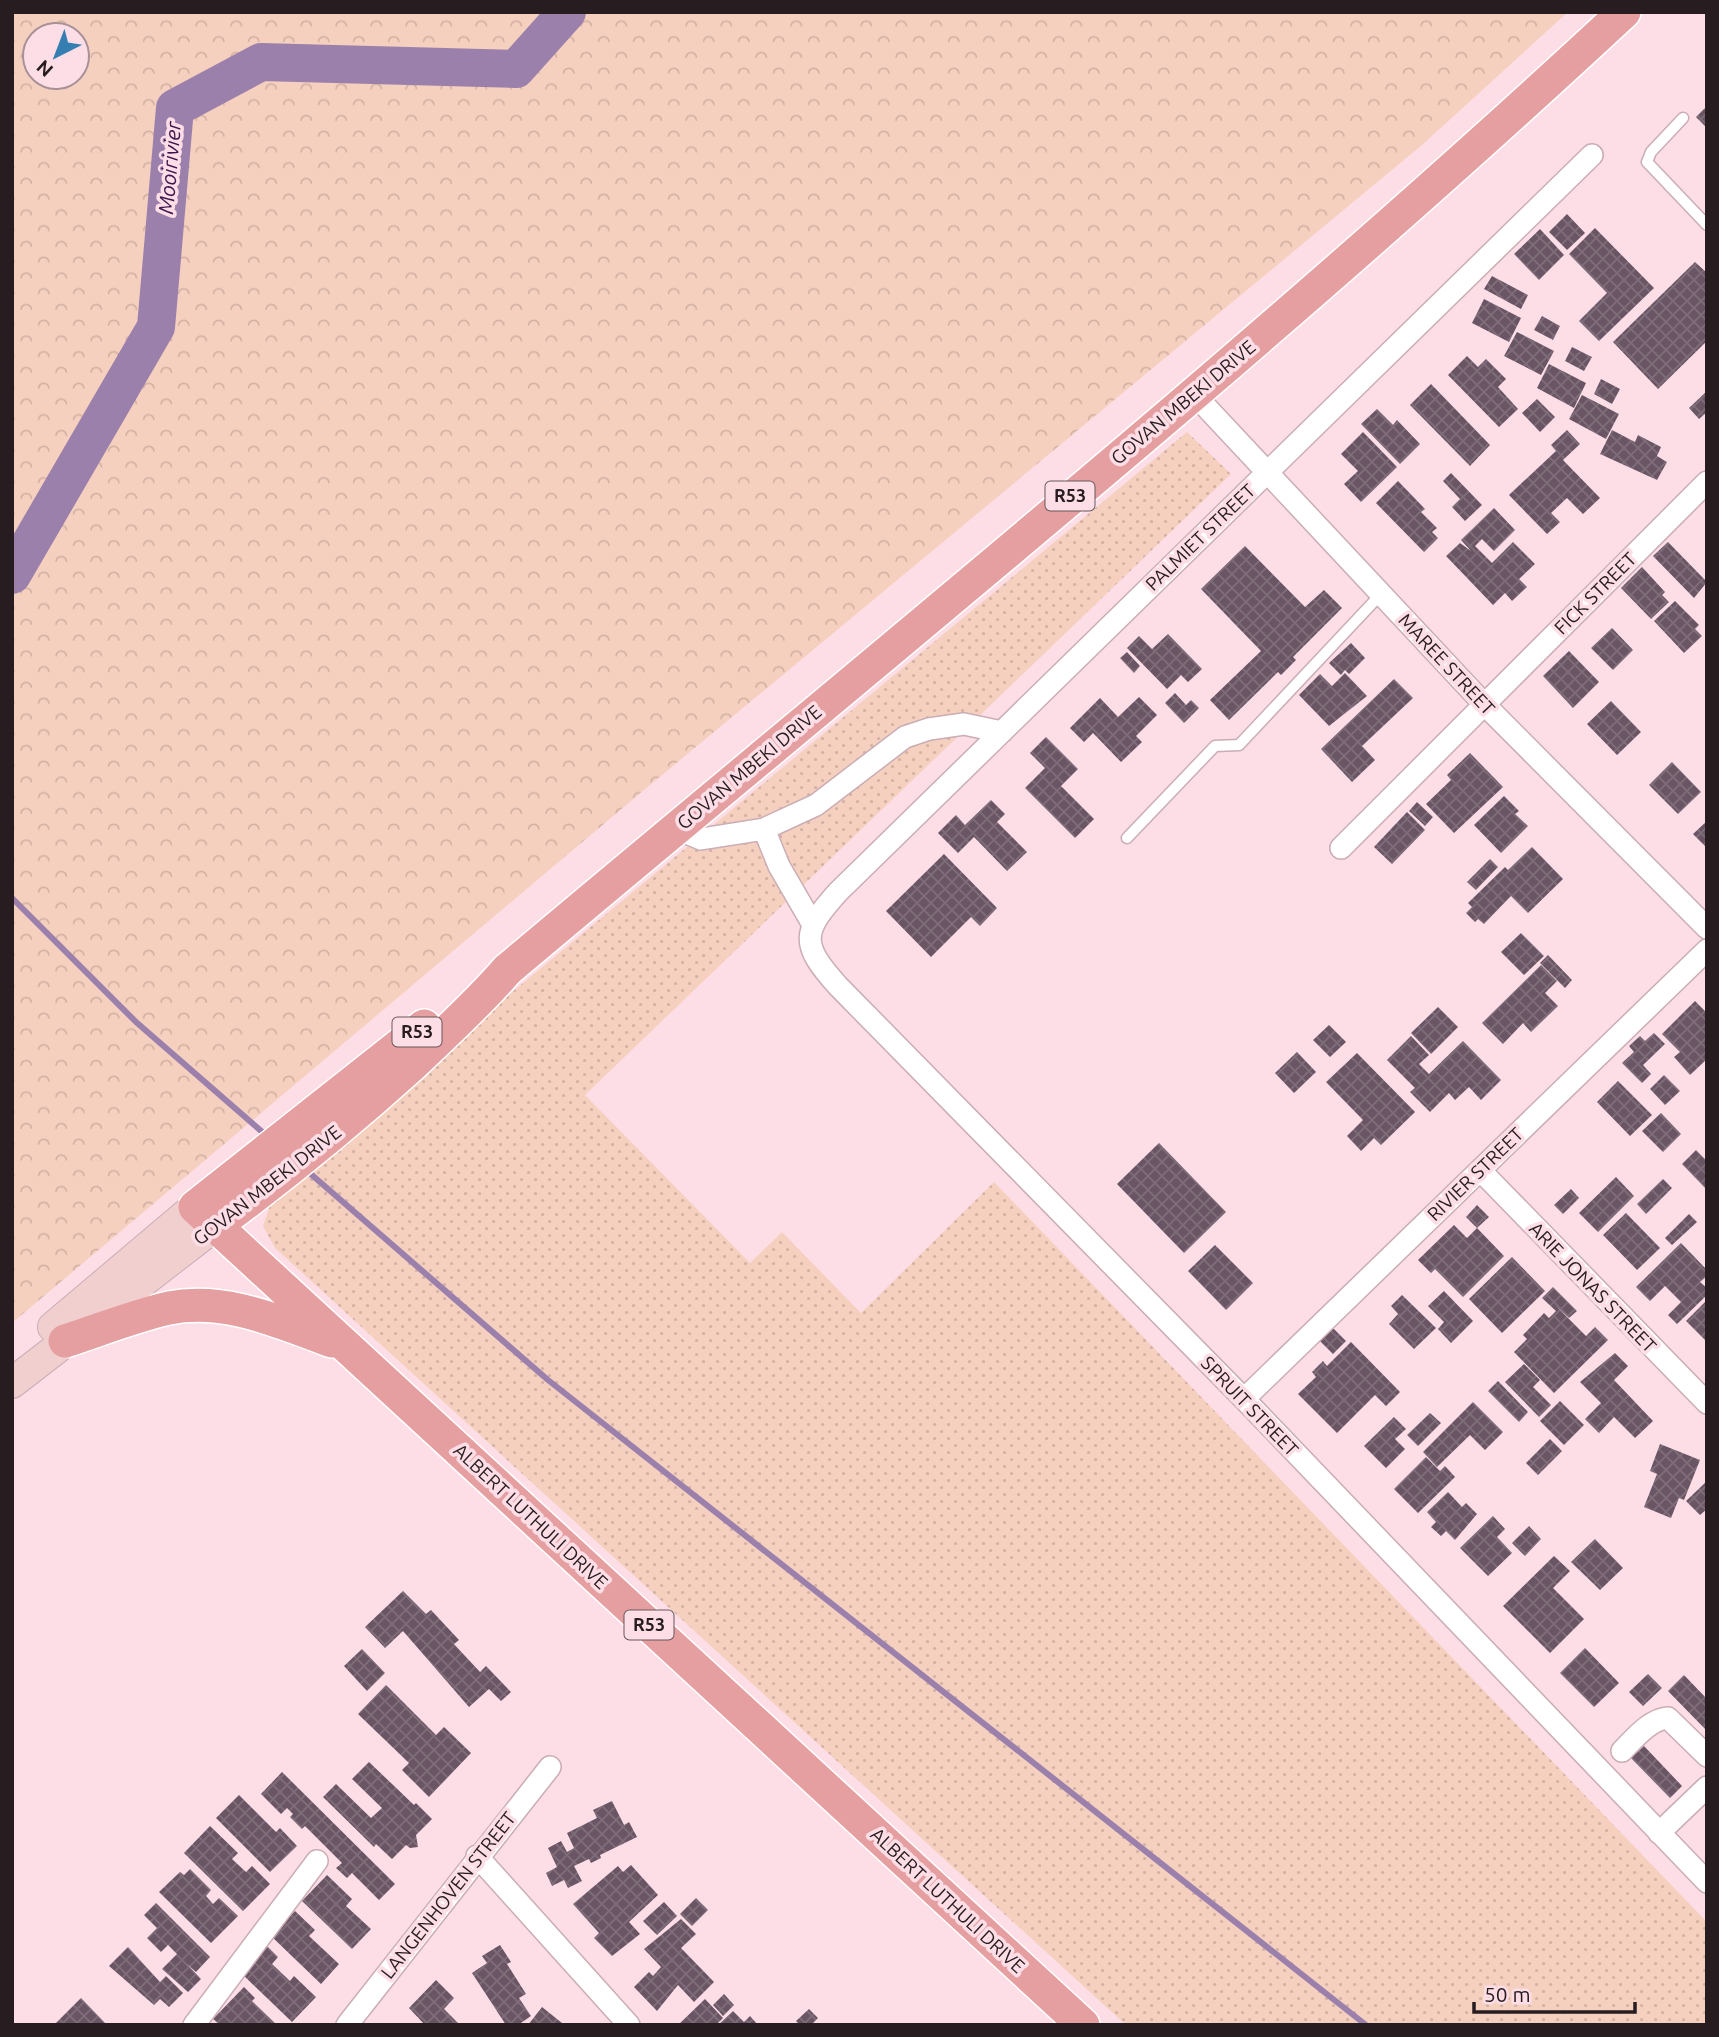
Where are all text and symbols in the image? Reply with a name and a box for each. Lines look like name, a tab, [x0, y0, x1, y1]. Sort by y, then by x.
north arrow	[21, 21, 91, 91]
text: N	[32, 56, 57, 82]
water label: Mooirivier	[153, 120, 185, 215]
street label: GOVAN MBEKI DRIVE	[1106, 335, 1260, 469]
street label: PALMIET STREET	[1141, 479, 1260, 595]
road number: R53	[1046, 482, 1094, 510]
street label: FICK STREET	[1550, 547, 1641, 638]
street label: MAREE STREET	[1394, 609, 1500, 720]
street label: GOVAN MBEKI DRIVE	[672, 700, 826, 834]
road number: R53	[392, 1017, 442, 1046]
street label: GOVAN MBEKI DRIVE	[189, 1121, 345, 1249]
street label: RIVIER STREET	[1422, 1122, 1528, 1225]
street label: ARIE JONAS STREET	[1525, 1217, 1661, 1357]
street label: SPRUIT STREET	[1197, 1352, 1303, 1461]
street label: ALBERT LUTHULI DRIVE	[449, 1439, 613, 1593]
road number: R53	[624, 1610, 674, 1640]
street label: LANGENHOVEN STREET	[376, 1807, 520, 1983]
street label: ALBERT LUTHULI DRIVE	[866, 1823, 1030, 1977]
scale bar	[1474, 1970, 1635, 2014]
text: 50 m	[1484, 1982, 1531, 2006]

